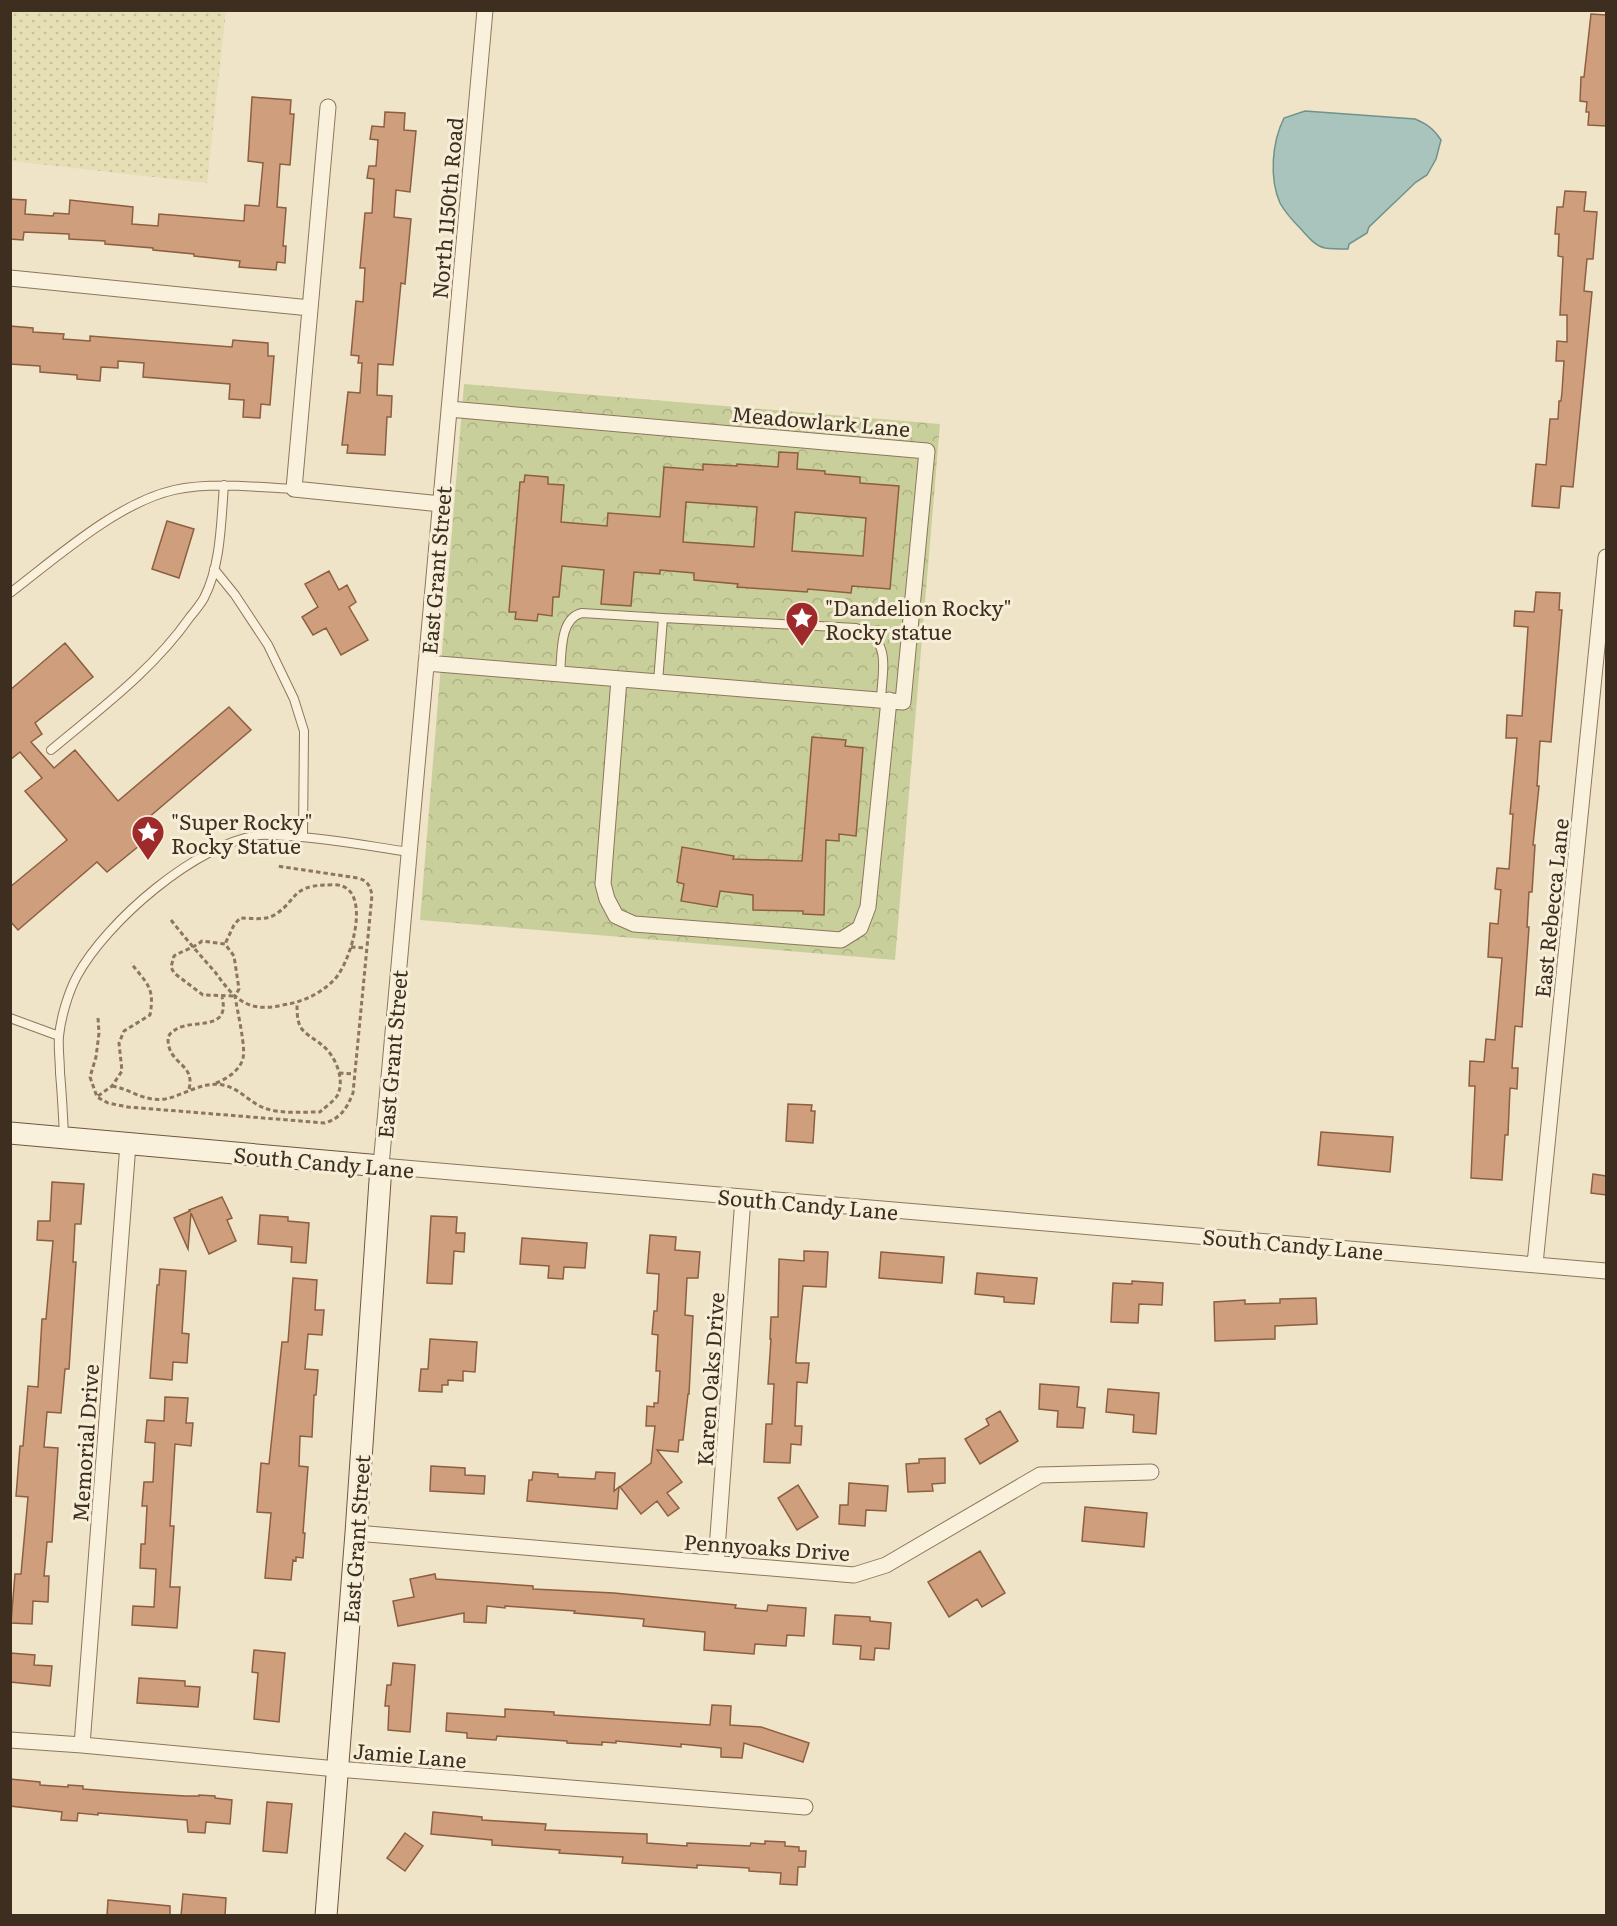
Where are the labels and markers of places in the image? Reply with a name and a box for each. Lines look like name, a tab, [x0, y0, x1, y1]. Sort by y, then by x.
place label: "Dandelion Rocky" Rocky statue	[825, 591, 1012, 646]
place icon: "Dandelion Rocky" Rocky statue	[784, 600, 820, 647]
place label: "Super Rocky" Rocky Statue	[171, 805, 313, 860]
place icon: "Super Rocky" Rocky Statue	[130, 814, 166, 861]

